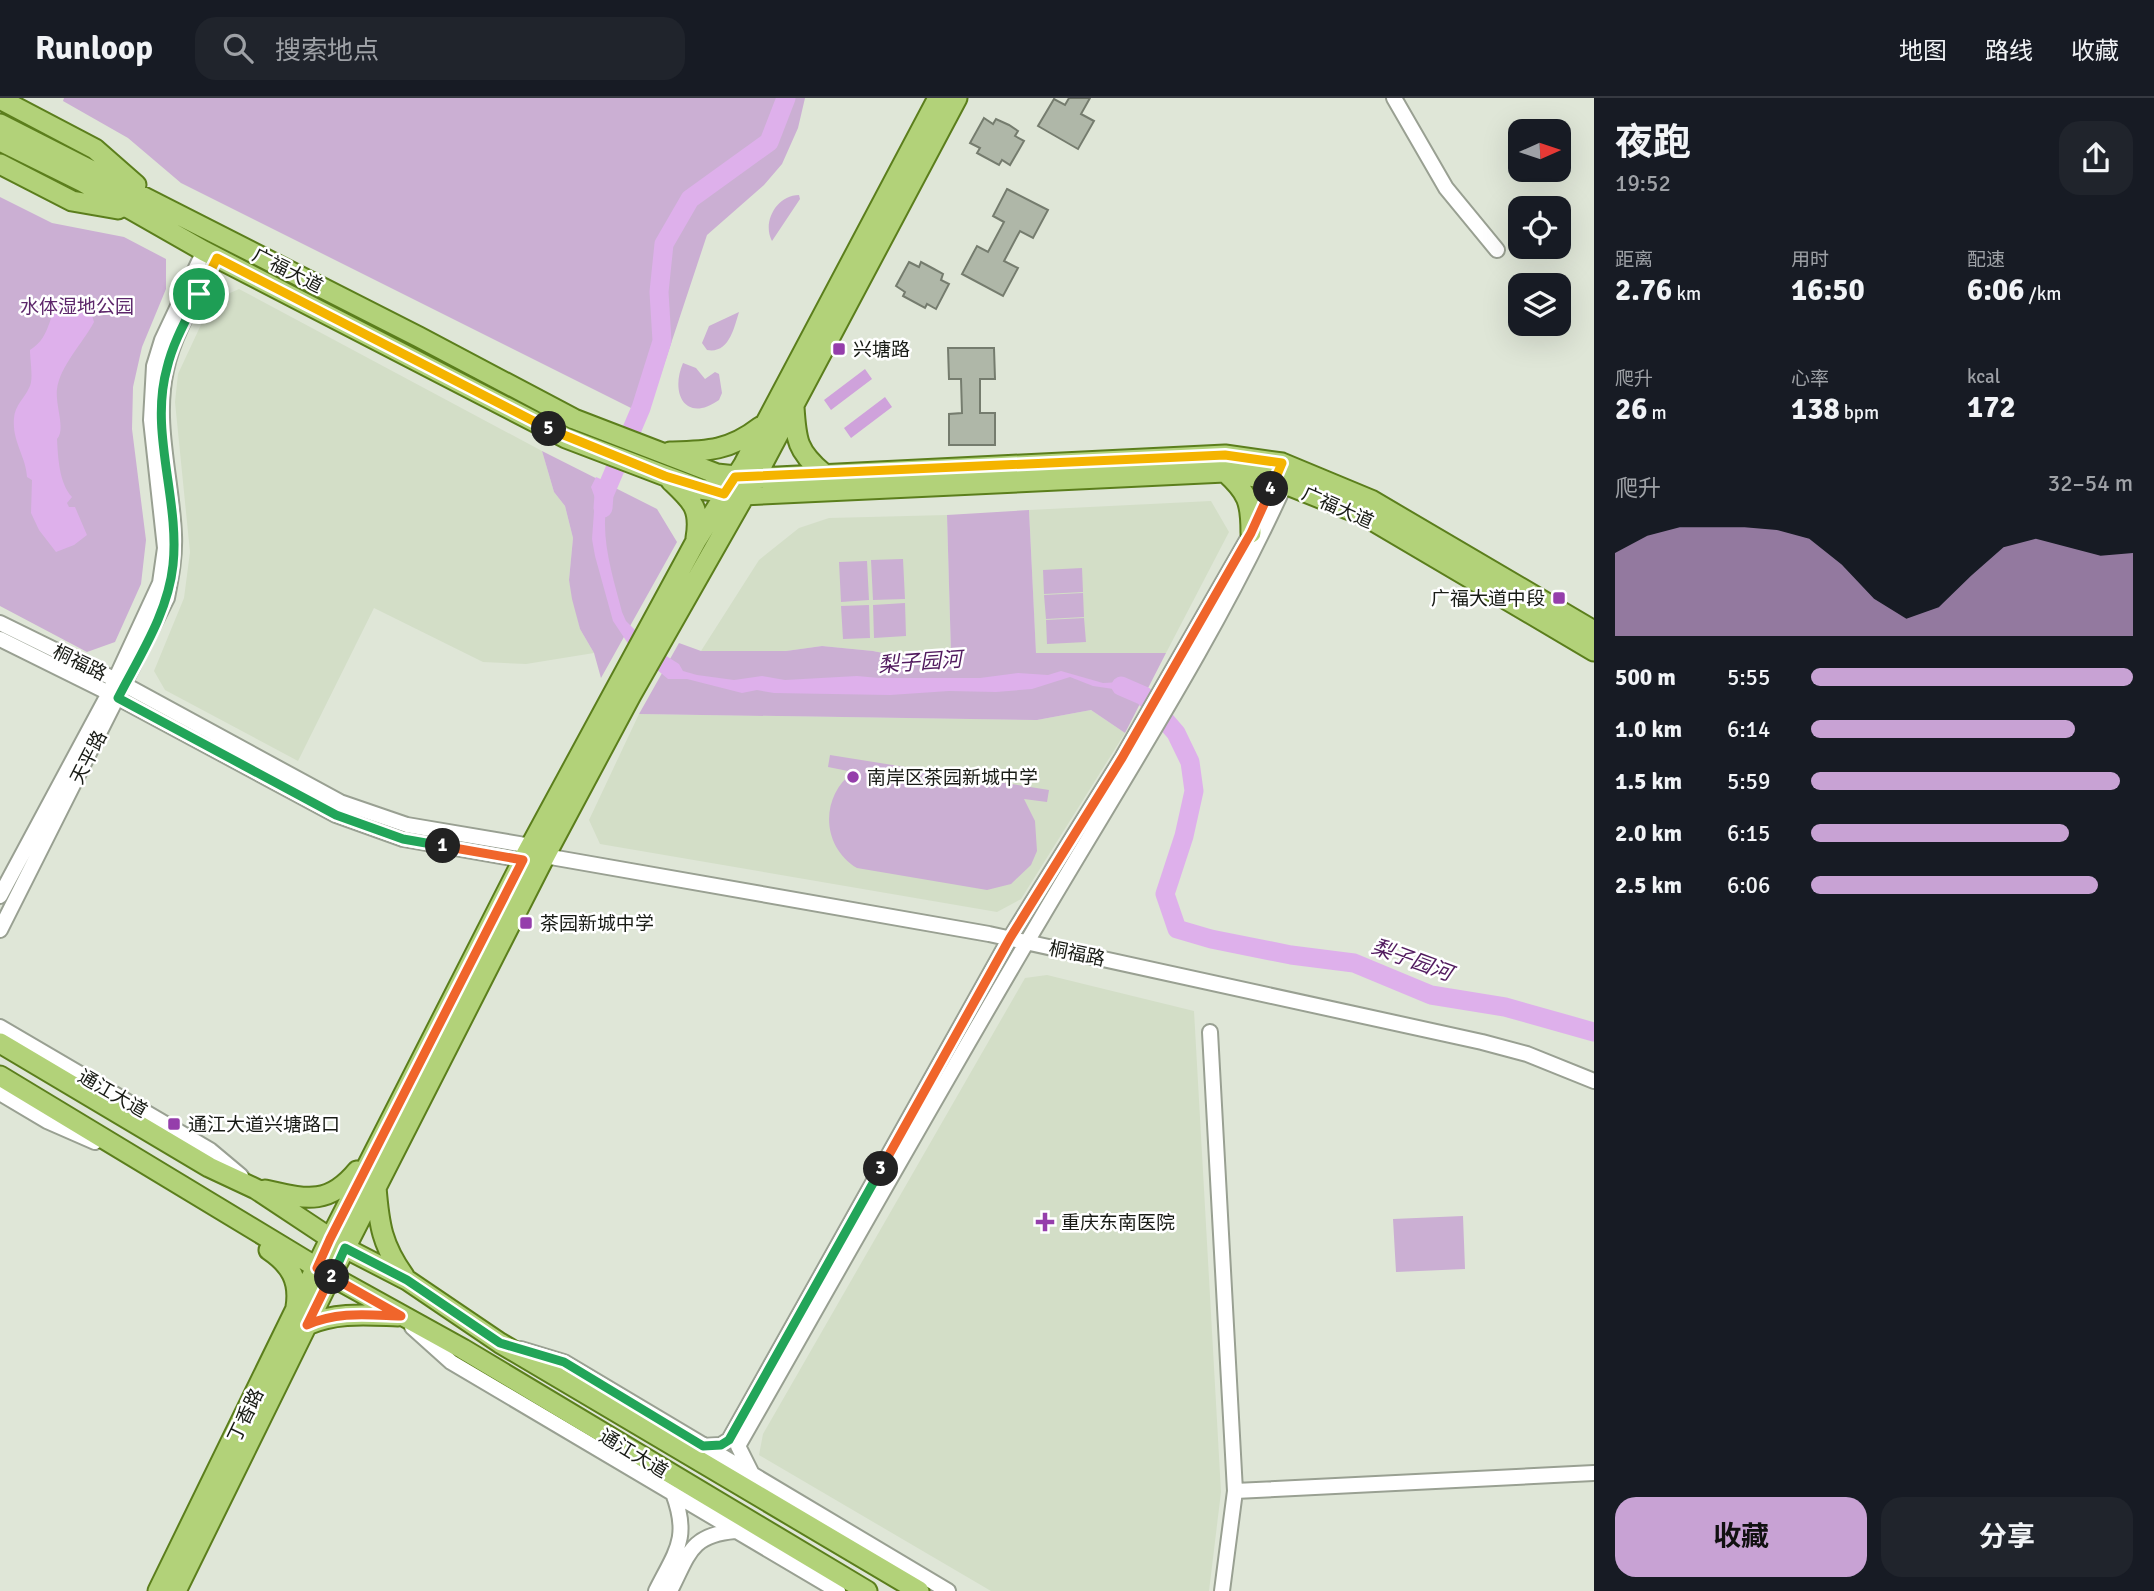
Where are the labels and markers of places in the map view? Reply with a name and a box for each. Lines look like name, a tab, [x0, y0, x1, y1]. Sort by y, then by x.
pin	[169, 264, 229, 324]
place label: 兴塘路	[853, 338, 910, 362]
marker: 兴塘路	[831, 341, 847, 357]
pin: 5	[532, 412, 566, 446]
pin: 4	[1254, 472, 1288, 506]
place label: 广福大道中段	[1431, 587, 1545, 611]
marker: 广福大道中段	[1551, 590, 1567, 606]
place label: 南岸区茶园新城中学	[867, 766, 1038, 790]
marker: 南岸区茶园新城中学	[845, 769, 861, 785]
pin: 1	[426, 828, 460, 864]
place label: 茶园新城中学	[540, 912, 654, 936]
marker: 茶园新城中学	[518, 915, 534, 931]
place label: 通江大道兴塘路口	[188, 1113, 340, 1137]
marker: 通江大道兴塘路口	[166, 1116, 182, 1132]
pin: 3	[864, 1152, 898, 1186]
place label: 重庆东南医院	[1061, 1211, 1175, 1235]
marker: 重庆东南医院	[1035, 1212, 1055, 1232]
pin: 2	[314, 1260, 350, 1294]

